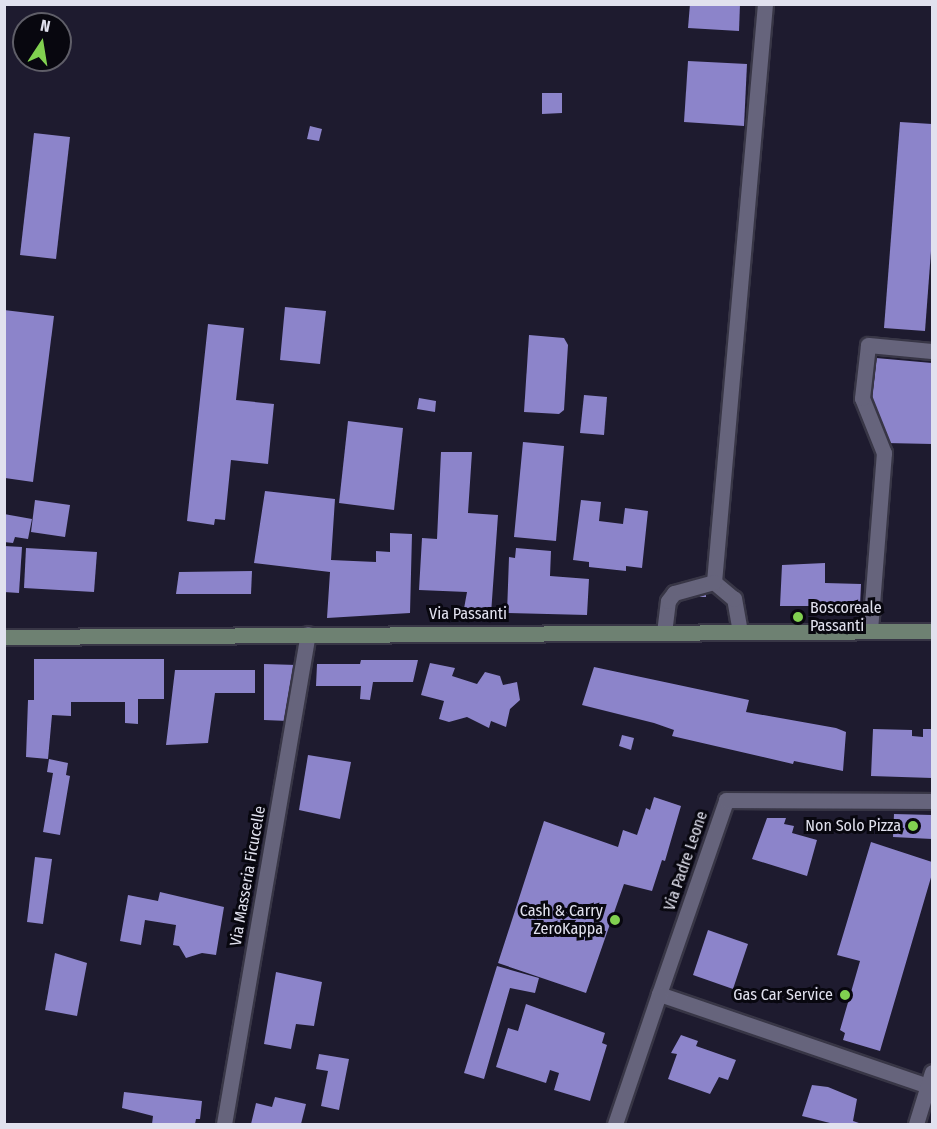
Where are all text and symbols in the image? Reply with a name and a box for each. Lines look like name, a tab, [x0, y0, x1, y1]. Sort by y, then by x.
north arrow	[12, 12, 72, 72]
text: N	[39, 16, 52, 36]
place label: Boscoreale Passanti	[810, 598, 882, 636]
street label: Via Passanti	[429, 604, 507, 624]
marker: Boscoreale Passanti	[791, 610, 805, 624]
street label: Via Masseria Ficucelle	[226, 804, 270, 948]
street label: Via Padre Leone	[660, 809, 712, 913]
place label: Non Solo Pizza	[805, 816, 901, 836]
marker: Non Solo Pizza	[906, 819, 920, 833]
place label: Cash & Carry ZeroKappa	[520, 901, 603, 939]
marker: Cash & Carry ZeroKappa	[608, 913, 622, 927]
place label: Gas Car Service	[733, 985, 833, 1005]
marker: Gas Car Service	[838, 988, 852, 1002]

